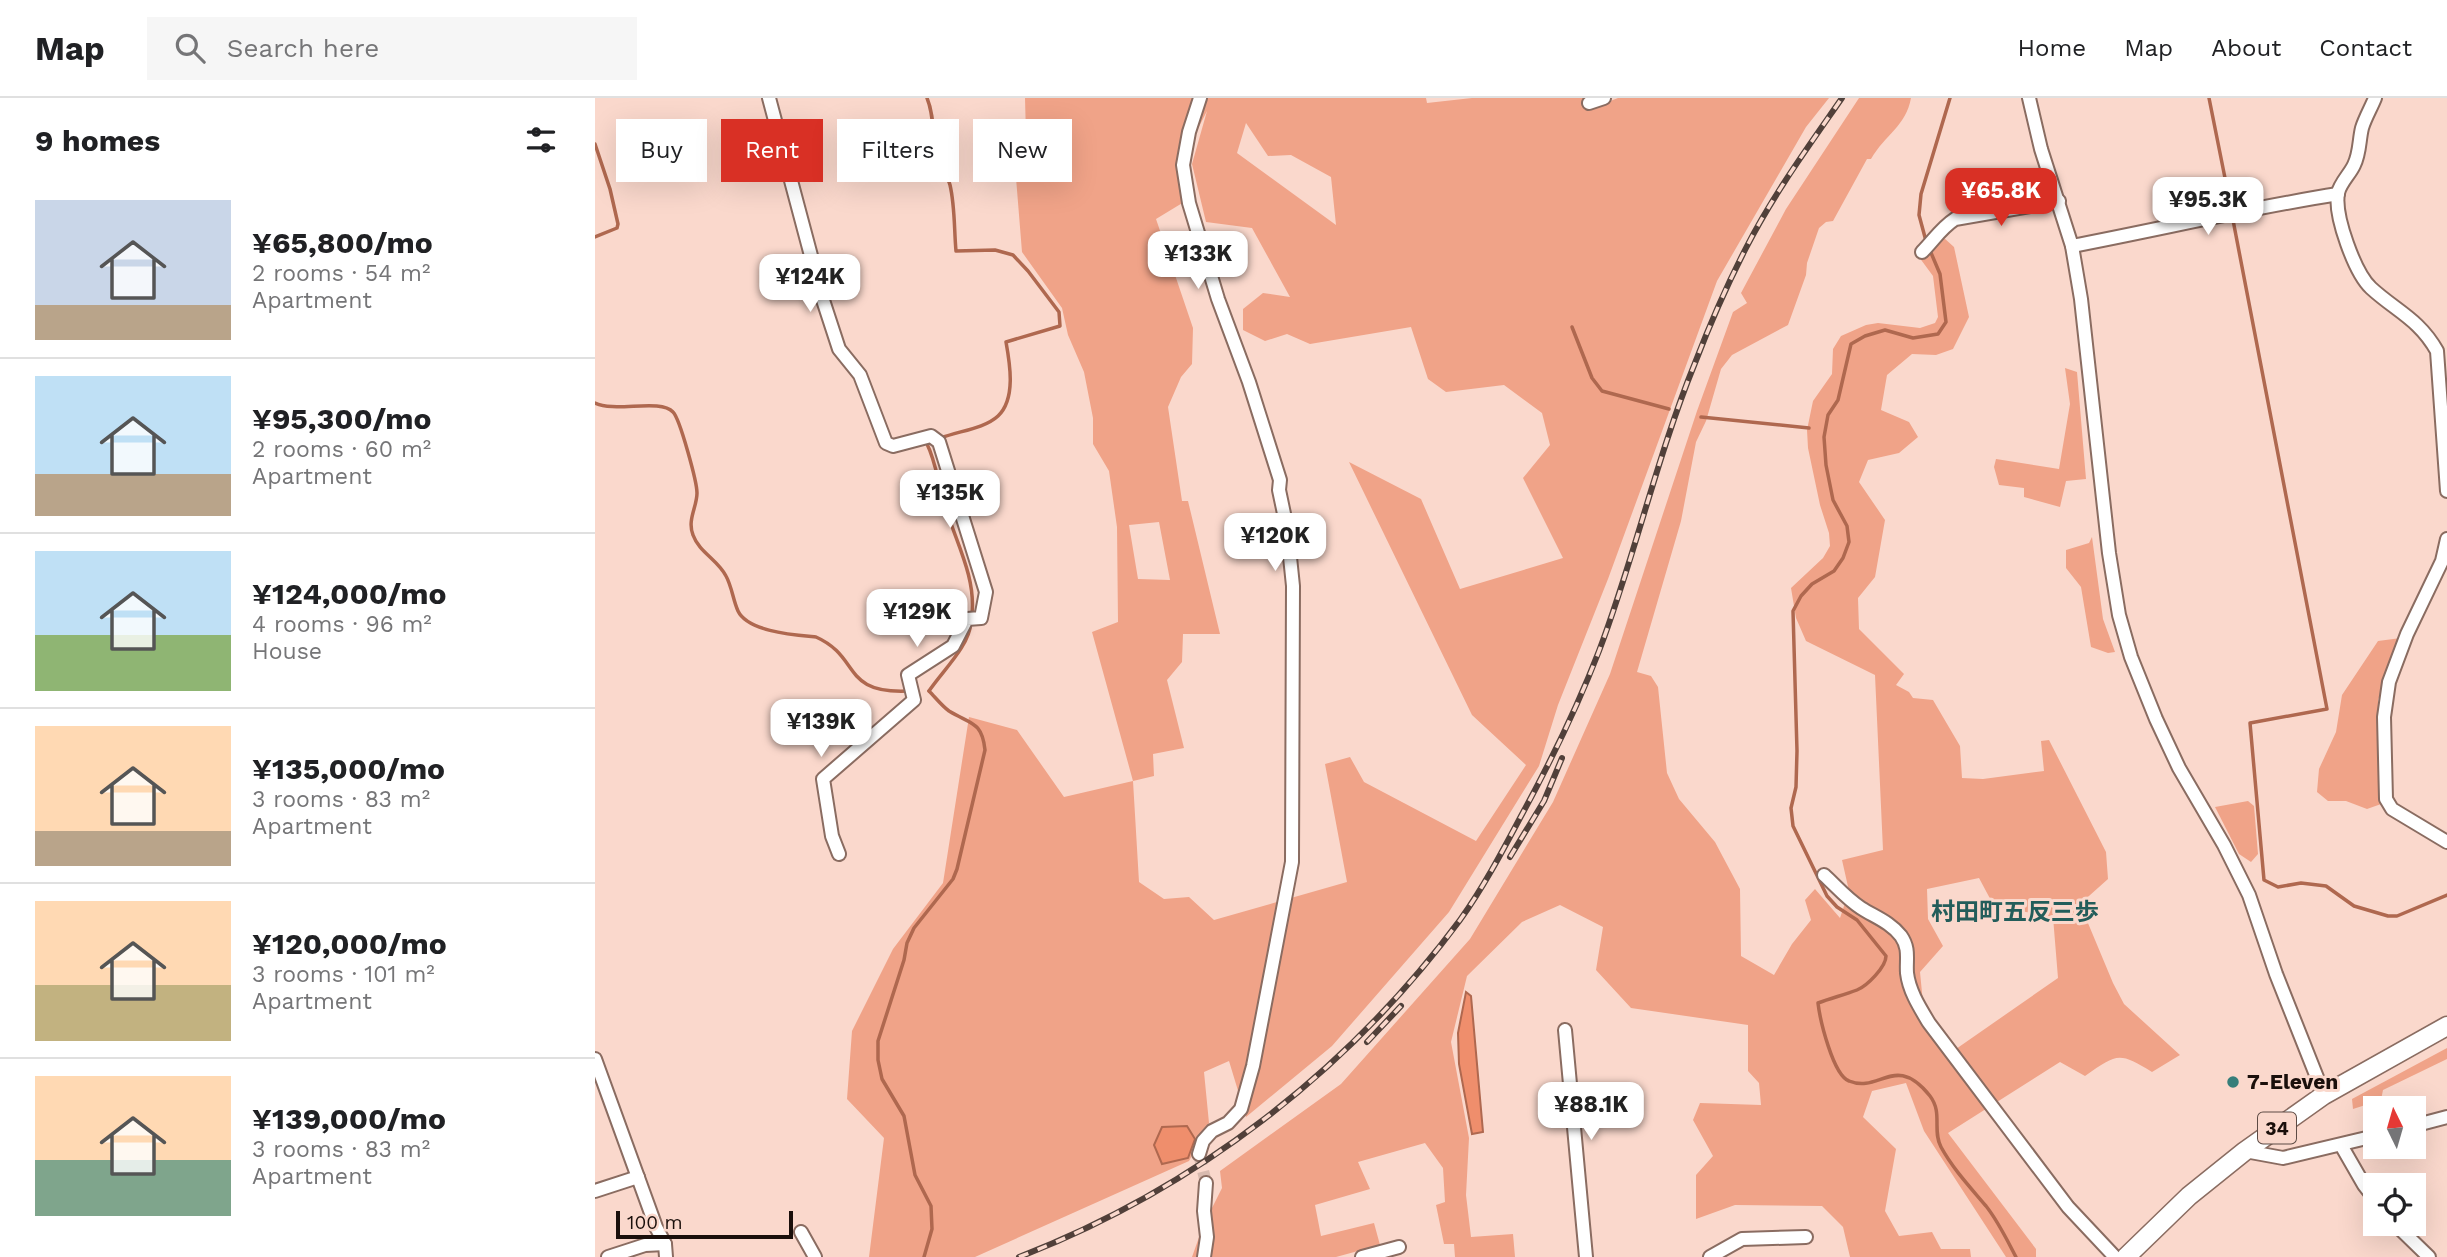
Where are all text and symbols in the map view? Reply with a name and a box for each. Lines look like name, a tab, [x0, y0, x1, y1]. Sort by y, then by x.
search box	[147, 17, 637, 80]
text: Map	[35, 29, 105, 68]
icon: search	[171, 29, 209, 67]
text: Search here	[227, 33, 379, 63]
text: Home	[2018, 34, 2086, 62]
text: Map	[2124, 34, 2173, 62]
text: About	[2211, 34, 2281, 62]
text: Contact	[2319, 34, 2412, 62]
chip: Buy	[616, 119, 707, 182]
chip: Rent	[721, 119, 823, 182]
chip: Filters	[837, 119, 959, 182]
chip: New	[973, 119, 1072, 182]
icon: filters	[522, 121, 560, 159]
text: 9 homes	[35, 123, 160, 158]
pin: ¥65.8K	[1944, 169, 2058, 228]
text: ¥65.8K	[1961, 177, 2041, 204]
pin: ¥95.3K	[2151, 178, 2265, 237]
text: ¥95.3K	[2168, 186, 2248, 213]
text: ¥65,800/mo	[252, 225, 433, 260]
icon: home	[91, 228, 175, 312]
pin: ¥133K	[1149, 232, 1247, 291]
text: ¥133K	[1164, 240, 1232, 267]
pin: ¥124K	[761, 254, 859, 314]
text: 2 rooms · 54 m²	[252, 260, 430, 287]
text: ¥124K	[775, 263, 845, 290]
text: Apartment	[252, 287, 372, 314]
text: ¥95,300/mo	[252, 401, 431, 436]
icon: home	[91, 404, 175, 488]
text: 2 rooms · 60 m²	[252, 436, 431, 463]
text: Apartment	[252, 463, 372, 490]
pin: ¥135K	[901, 470, 999, 530]
text: ¥135K	[916, 479, 984, 506]
pin: ¥120K	[1226, 514, 1324, 573]
text: ¥120K	[1240, 522, 1310, 549]
text: ¥124,000/mo	[252, 576, 447, 611]
icon: home	[91, 579, 175, 663]
pin: ¥129K	[868, 589, 966, 649]
text: ¥129K	[882, 598, 952, 625]
text: 4 rooms · 96 m²	[252, 611, 432, 638]
text: House	[252, 638, 322, 665]
pin: ¥139K	[772, 700, 870, 759]
text: ¥139K	[787, 708, 855, 735]
text: ¥135,000/mo	[252, 751, 445, 786]
icon: home	[91, 754, 175, 838]
text: 3 rooms · 83 m²	[252, 786, 430, 813]
text: Apartment	[252, 813, 372, 840]
district label: 村田町五反三歩	[1931, 898, 2099, 926]
text: ¥120,000/mo	[252, 926, 447, 961]
icon: home	[91, 929, 175, 1013]
text: 3 rooms · 101 m²	[252, 961, 435, 988]
text: Apartment	[252, 988, 372, 1015]
place label: 7-Eleven	[2247, 1069, 2338, 1094]
marker: 7-Eleven	[2225, 1074, 2241, 1090]
pin: ¥88.1K	[1534, 1082, 1648, 1142]
text: ¥88.1K	[1554, 1091, 1628, 1118]
north arrow	[2363, 1096, 2425, 1158]
map controls	[2363, 1096, 2426, 1236]
text: ¥139,000/mo	[252, 1101, 446, 1136]
icon: home	[91, 1104, 175, 1188]
road number: 34	[2258, 1112, 2296, 1144]
text: 3 rooms · 83 m²	[252, 1136, 430, 1163]
text: Apartment	[252, 1163, 372, 1190]
button: locate	[2363, 1173, 2426, 1236]
scale bar	[616, 1208, 793, 1240]
text: 100 m	[627, 1211, 683, 1234]

